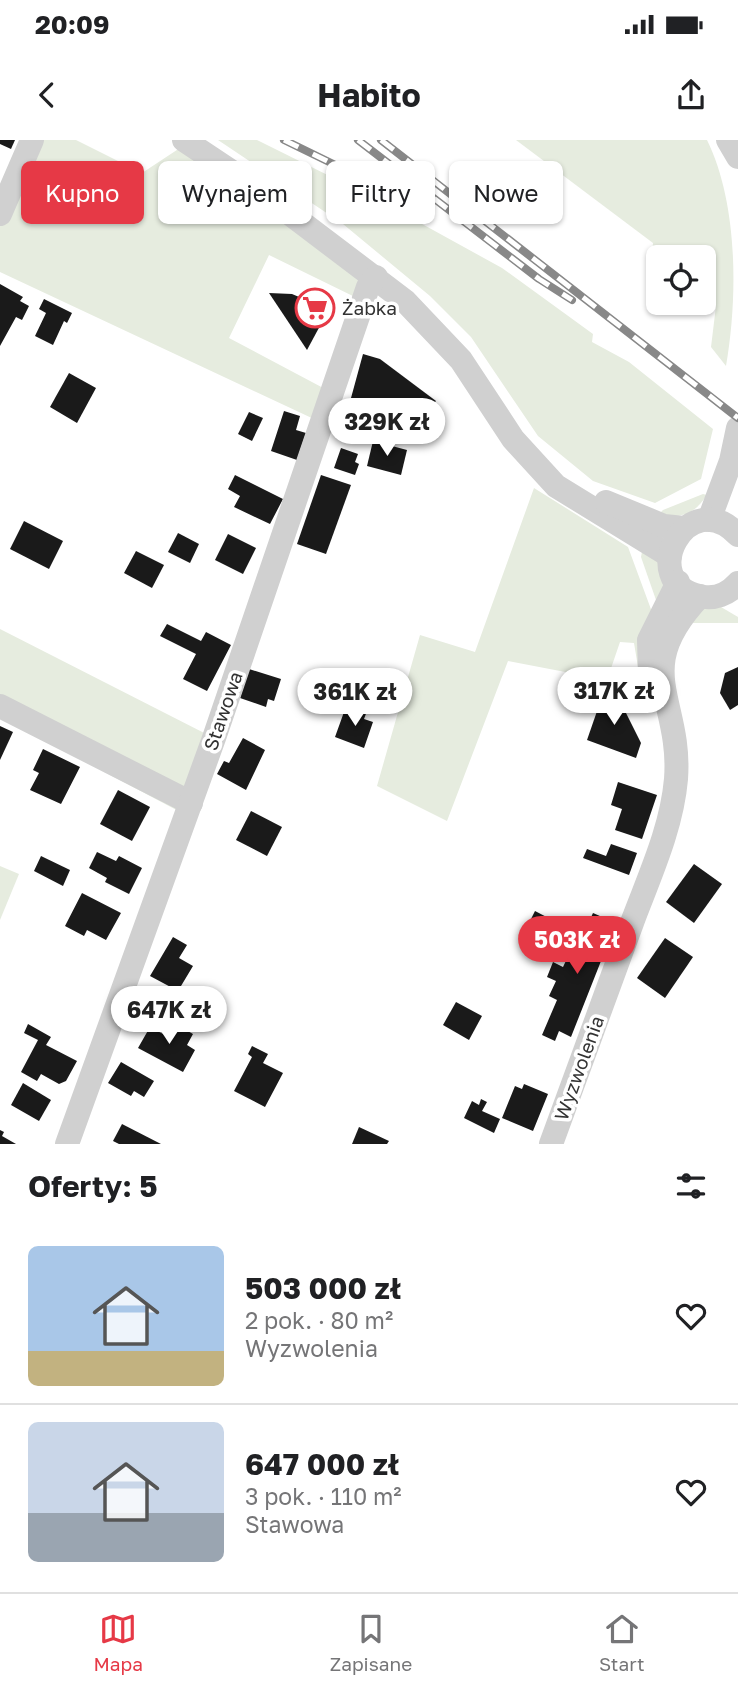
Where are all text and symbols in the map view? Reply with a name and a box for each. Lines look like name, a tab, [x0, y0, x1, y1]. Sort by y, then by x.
text: 20:09	[35, 9, 110, 40]
icon: back	[28, 76, 66, 114]
text: Habito	[317, 76, 421, 114]
icon: share	[672, 76, 710, 114]
chip: Kupno	[21, 161, 144, 224]
chip: Wynajem	[158, 161, 312, 224]
chip: Filtry	[326, 161, 435, 224]
chip: Nowe	[449, 161, 563, 224]
map controls	[646, 245, 716, 315]
button: locate	[646, 245, 716, 315]
supermarket icon: Żabka	[294, 287, 336, 329]
place label: Żabka	[342, 296, 397, 319]
pin: 329K zł	[322, 398, 452, 458]
text: 329K zł	[344, 407, 430, 435]
street label: Stawowa	[198, 668, 247, 753]
pin: 361K zł	[290, 668, 420, 728]
pin: 317K zł	[549, 668, 679, 727]
text: 317K zł	[573, 676, 655, 704]
text: 361K zł	[313, 677, 397, 705]
pin: 503K zł	[512, 916, 642, 976]
text: 503K zł	[534, 925, 620, 953]
pin: 647K zł	[104, 986, 234, 1046]
text: 647K zł	[127, 995, 211, 1023]
street label: Wyzwolenia	[549, 1012, 608, 1123]
icon: filters	[672, 1167, 710, 1205]
text: Oferty: 5	[28, 1168, 158, 1204]
text: 503 000 zł	[245, 1270, 401, 1306]
icon: home	[84, 1274, 168, 1358]
icon: heart	[672, 1297, 710, 1335]
text: 2 pok. · 80 m²	[245, 1306, 393, 1334]
text: Wyzwolenia	[245, 1334, 378, 1362]
text: 647 000 zł	[245, 1446, 399, 1482]
icon: home	[84, 1450, 168, 1534]
icon: heart	[672, 1473, 710, 1511]
text: 3 pok. · 110 m²	[245, 1482, 402, 1510]
text: Stawowa	[245, 1510, 344, 1538]
tab: Mapa	[93, 1610, 143, 1675]
tab: Zapisane	[330, 1610, 412, 1675]
tab: Start	[599, 1610, 645, 1675]

